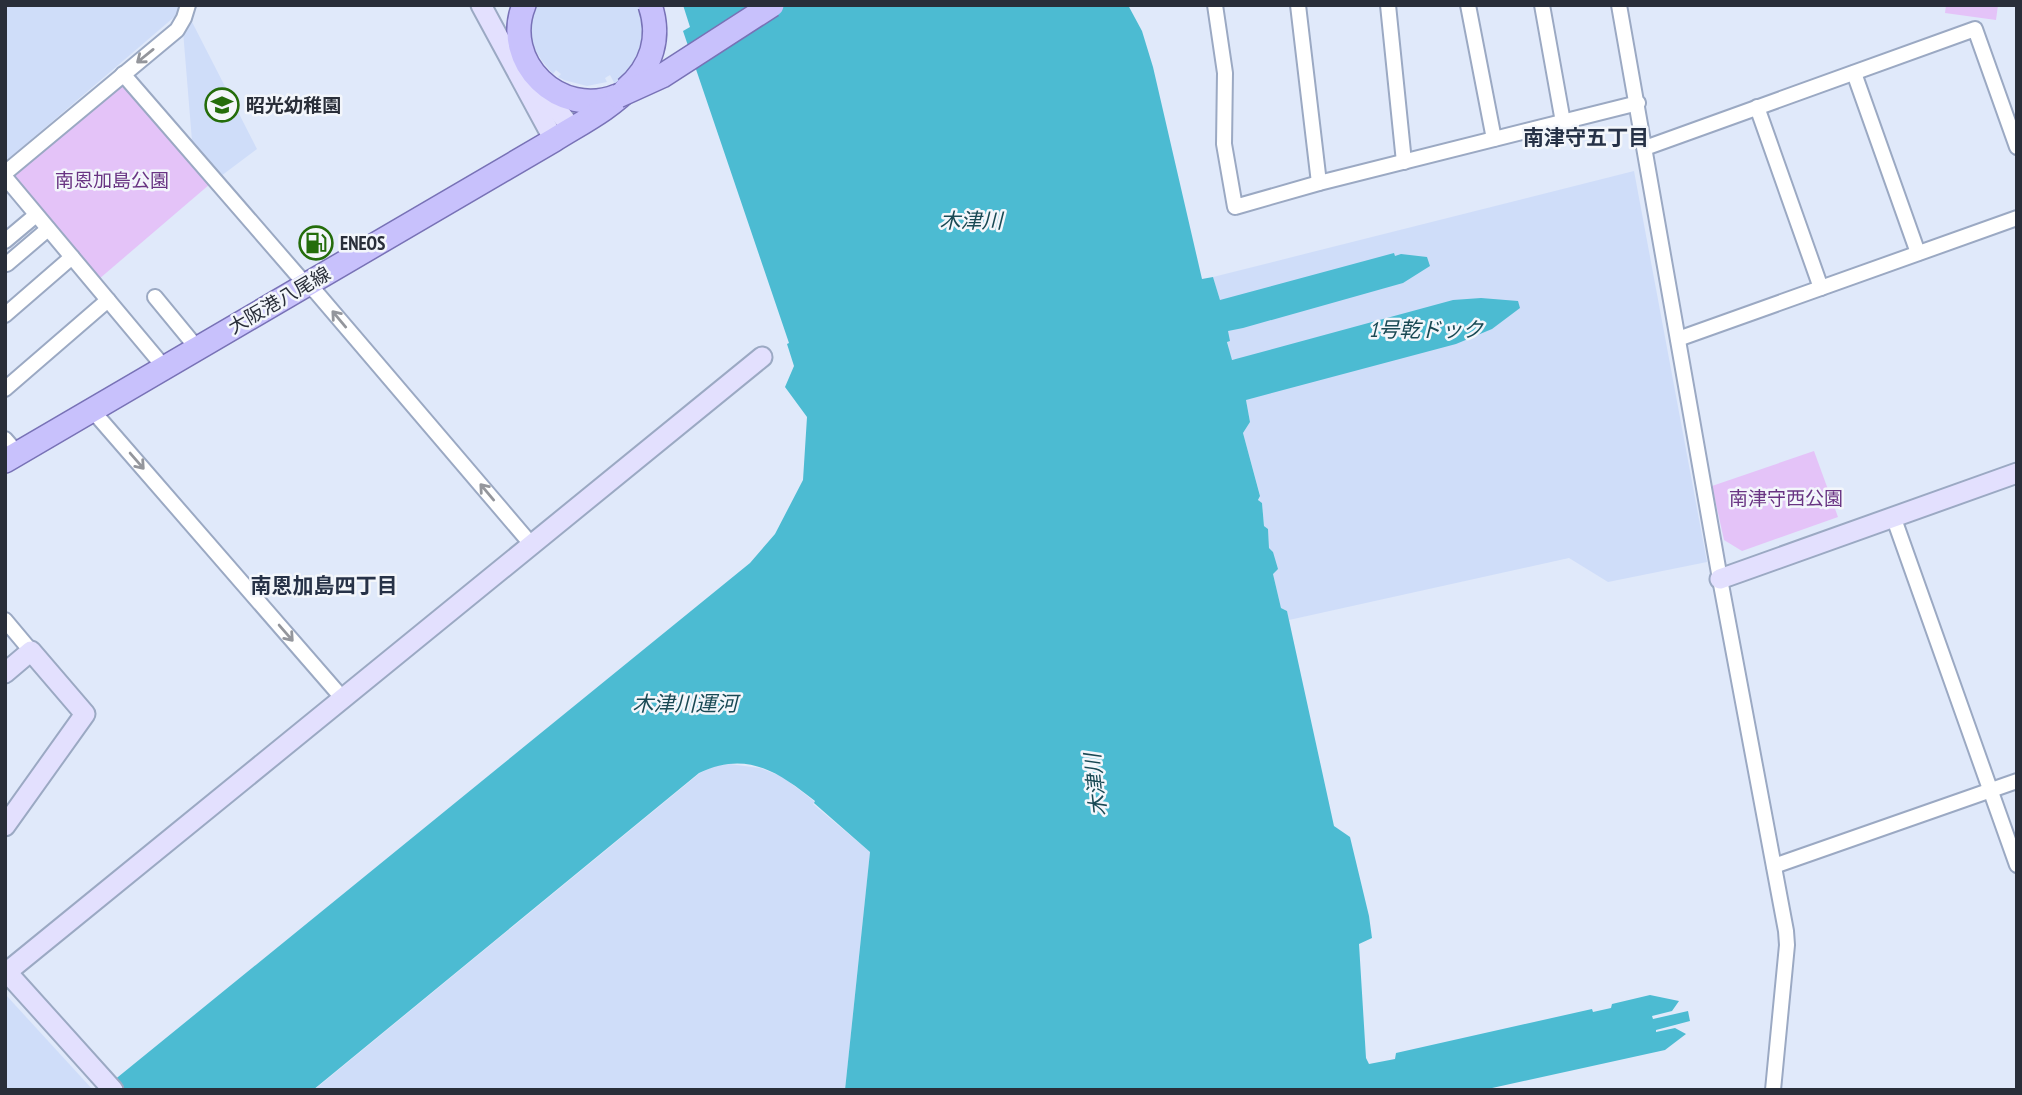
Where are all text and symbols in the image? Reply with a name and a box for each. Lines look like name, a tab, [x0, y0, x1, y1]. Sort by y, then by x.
one-way arrow	[137, 48, 155, 64]
school or university icon: 昭光幼稚園	[203, 86, 241, 124]
place label: 昭光幼稚園	[246, 93, 341, 117]
district label: 南津守五丁目	[1523, 124, 1649, 151]
park label: 南恩加島公園	[55, 168, 169, 192]
water label: 木津川	[940, 207, 1004, 234]
fuel station icon: ENEOS	[297, 224, 335, 262]
place label: ENEOS	[340, 231, 385, 255]
street label: 大阪港八尾線	[224, 261, 334, 339]
one-way arrow	[331, 310, 347, 328]
water label: 1号乾ドック	[1369, 316, 1484, 343]
one-way arrow	[129, 452, 145, 470]
one-way arrow	[479, 483, 495, 501]
park label: 南津守西公園	[1729, 486, 1843, 510]
district label: 南恩加島四丁目	[251, 572, 398, 599]
one-way arrow	[278, 624, 294, 642]
water label: 木津川運河	[633, 690, 741, 717]
water label: 木津川	[1079, 750, 1112, 818]

